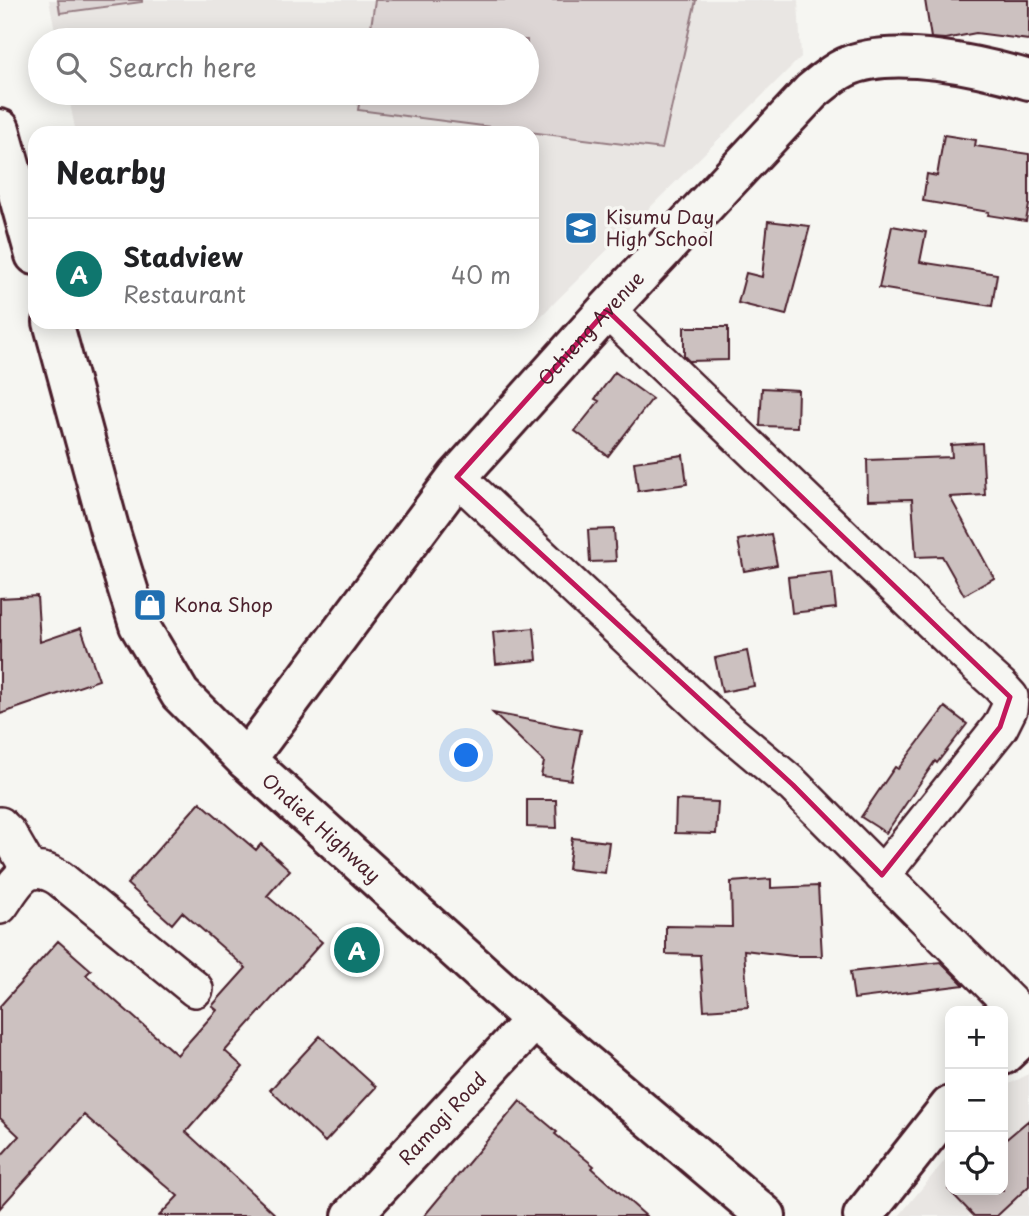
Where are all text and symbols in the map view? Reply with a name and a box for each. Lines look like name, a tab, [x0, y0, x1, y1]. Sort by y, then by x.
search box	[28, 28, 539, 105]
text: Search here	[108, 47, 257, 86]
icon: search	[52, 48, 90, 86]
text: Nearby	[56, 149, 166, 194]
place label: Kisumu Day High School	[606, 202, 714, 252]
school or university icon: Kisumu Day High School	[562, 209, 600, 247]
text: Stadview	[123, 237, 243, 276]
text: A	[70, 257, 88, 292]
text: 40 m	[451, 257, 511, 292]
street label: Ochieng Avenue	[531, 264, 650, 391]
text: Restaurant	[123, 276, 246, 311]
shop icon: Kona Shop	[131, 586, 169, 624]
place label: Kona Shop	[174, 590, 273, 618]
your location	[449, 738, 483, 772]
street label: Ondiek Highway	[256, 766, 388, 888]
pin: A	[334, 924, 380, 976]
map controls	[945, 1006, 1008, 1195]
button: +	[945, 1006, 1008, 1069]
street label: Ramogi Road	[391, 1065, 492, 1171]
button: −	[945, 1069, 1008, 1132]
button: locate	[945, 1132, 1008, 1195]

